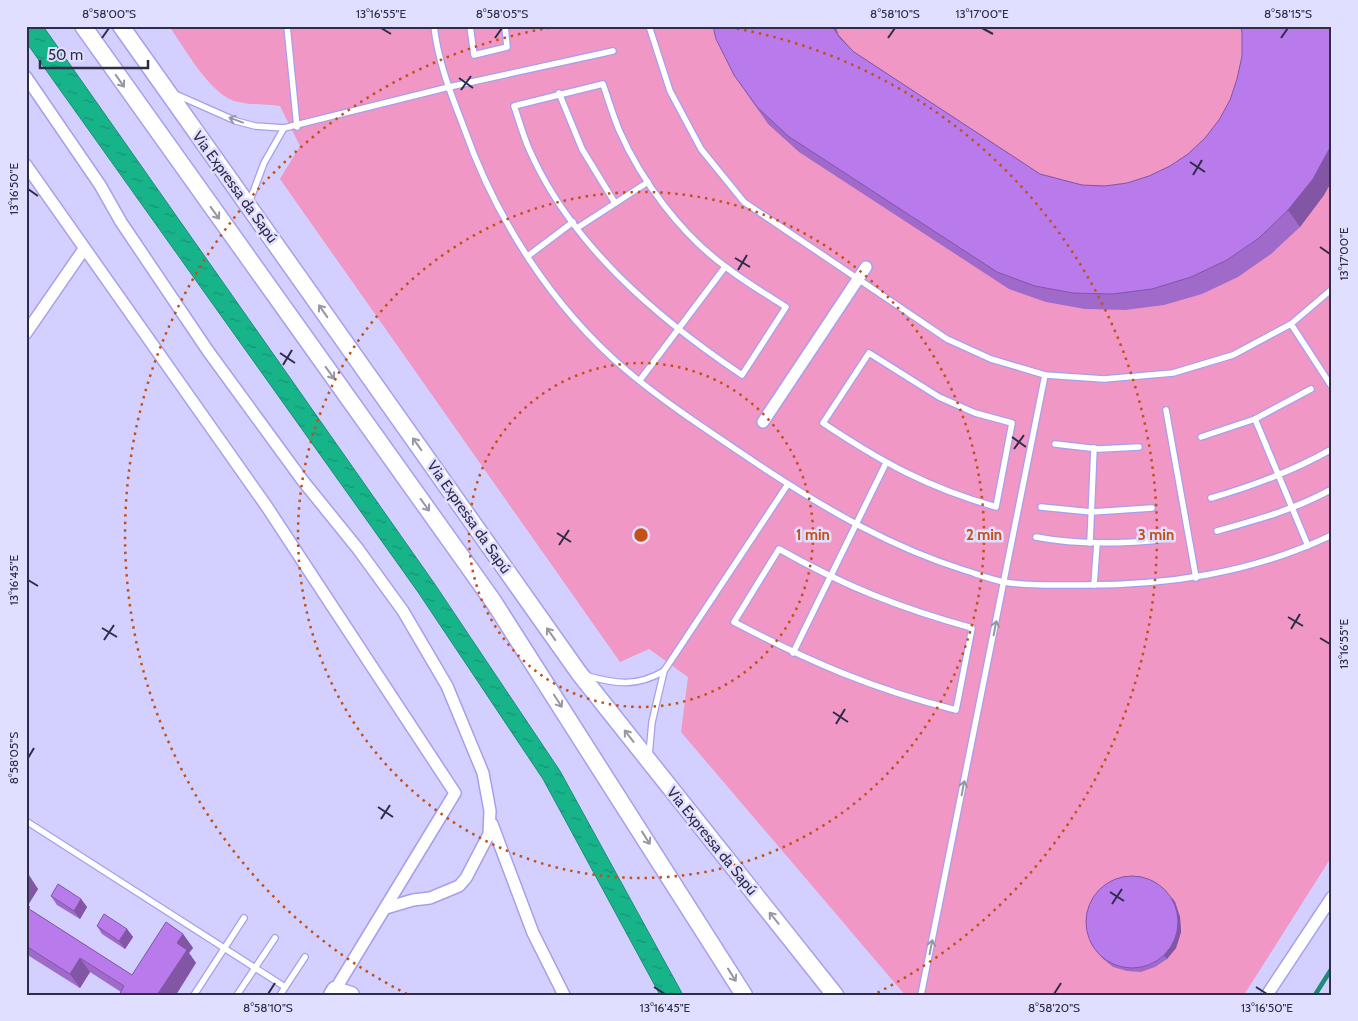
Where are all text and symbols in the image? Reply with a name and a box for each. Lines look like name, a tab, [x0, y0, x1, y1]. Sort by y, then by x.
text: 8°58'00"S	[82, 6, 136, 21]
text: 13°16'55"E	[356, 6, 406, 21]
text: 8°58'05"S	[476, 6, 528, 21]
text: 8°58'10"S	[870, 6, 920, 21]
text: 13°17'00"E	[955, 6, 1009, 21]
text: 8°58'15"S	[1264, 6, 1312, 21]
scale bar	[40, 38, 148, 70]
text: 50 m	[48, 46, 83, 64]
one-way arrow	[115, 74, 125, 88]
one-way arrow	[229, 115, 244, 124]
street label: Via Expressa da Sapú	[188, 128, 282, 246]
text: 13°16'50"E	[6, 163, 21, 215]
one-way arrow	[210, 206, 220, 220]
text: 13°17'00"E	[1336, 227, 1351, 281]
one-way arrow	[318, 304, 328, 318]
one-way arrow	[325, 366, 335, 380]
one-way arrow	[412, 437, 422, 451]
street label: Via Expressa da Sapú	[423, 457, 515, 577]
one-way arrow	[420, 498, 430, 512]
centre of rings	[632, 526, 650, 544]
text: 1 min	[796, 526, 830, 544]
text: 2 min	[966, 526, 1002, 544]
text: 3 min	[1138, 526, 1174, 544]
text: 13°16'45"E	[6, 554, 21, 605]
text: 13°16'55"E	[1336, 619, 1351, 669]
one-way arrow	[990, 621, 1000, 637]
one-way arrow	[546, 627, 556, 641]
one-way arrow	[553, 693, 563, 707]
one-way arrow	[623, 730, 634, 743]
text: 8°58'05"S	[6, 732, 21, 784]
one-way arrow	[958, 780, 968, 796]
street label: Via Expressa da Sapú	[663, 783, 761, 899]
one-way arrow	[641, 830, 651, 844]
one-way arrow	[769, 911, 780, 924]
one-way arrow	[926, 939, 936, 955]
one-way arrow	[727, 968, 737, 982]
text: 8°58'10"S	[243, 1000, 293, 1015]
text: 13°16'45"E	[640, 1000, 691, 1015]
text: 8°58'20"S	[1028, 1000, 1080, 1015]
text: 13°16'50"E	[1241, 1000, 1293, 1015]

